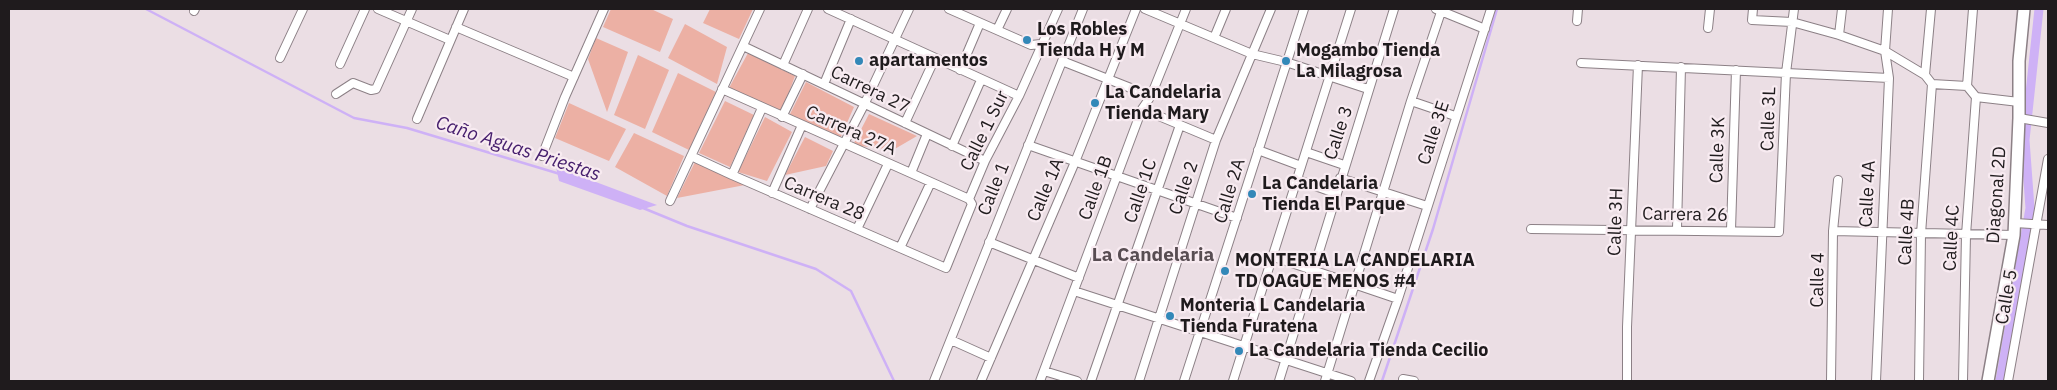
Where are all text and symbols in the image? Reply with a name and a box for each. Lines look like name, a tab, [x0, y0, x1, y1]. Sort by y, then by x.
place label: Los Robles Tienda H y M	[1037, 19, 1145, 62]
marker: Los Robles Tienda H y M	[1021, 34, 1033, 46]
place label: Mogambo Tienda La Milagrosa	[1296, 40, 1440, 82]
place label: apartamentos	[869, 50, 988, 72]
marker: apartamentos	[853, 55, 865, 67]
marker: Mogambo Tienda La Milagrosa	[1280, 55, 1292, 67]
street label: Carrera 27	[827, 61, 913, 119]
place label: La Candelaria Tienda Mary	[1105, 82, 1221, 125]
street label: Calle 3L	[1757, 86, 1781, 152]
street label: Calle 1 Sur	[956, 87, 1014, 175]
marker: La Candelaria Tienda Mary	[1089, 97, 1101, 109]
street label: Calle 3E	[1414, 98, 1454, 168]
street label: Carrera 27A	[802, 101, 900, 161]
street label: Calle 3	[1320, 103, 1358, 163]
water label: Caño Aguas Priestas	[433, 112, 603, 186]
street label: Calle 3K	[1706, 116, 1730, 184]
street label: Diagonal 2D	[1983, 146, 2011, 244]
street label: Calle 1B	[1074, 153, 1118, 223]
street label: Calle 1A	[1023, 155, 1069, 225]
street label: Calle 1C	[1120, 156, 1162, 226]
street label: Calle 2A	[1210, 156, 1250, 226]
street label: Calle 2	[1165, 158, 1203, 218]
street label: Calle 1	[974, 159, 1014, 219]
street label: Calle 4A	[1855, 160, 1881, 228]
street label: Carrera 28	[780, 172, 868, 226]
place label: La Candelaria Tienda El Parque	[1262, 173, 1405, 215]
marker: La Candelaria Tienda El Parque	[1246, 188, 1258, 200]
street label: Calle 3H	[1604, 188, 1628, 256]
street label: Calle 4B	[1894, 198, 1920, 266]
street label: Carrera 26	[1642, 203, 1728, 227]
street label: Calle 4C	[1939, 204, 1965, 272]
district label: La Candelaria	[1092, 245, 1214, 267]
place label: MONTERIA LA CANDELARIA TD OAGUE MENOS #4	[1235, 250, 1475, 292]
street label: Calle 4	[1807, 252, 1829, 308]
marker: MONTERIA LA CANDELARIA TD OAGUE MENOS #4	[1219, 265, 1231, 277]
street label: Calle 5	[1992, 268, 2022, 326]
place label: Monteria L Candelaria Tienda Furatena	[1180, 295, 1365, 338]
marker: Monteria L Candelaria Tienda Furatena	[1164, 310, 1176, 322]
place label: La Candelaria Tienda Cecilio	[1249, 340, 1488, 362]
marker: La Candelaria Tienda Cecilio	[1233, 345, 1245, 357]

